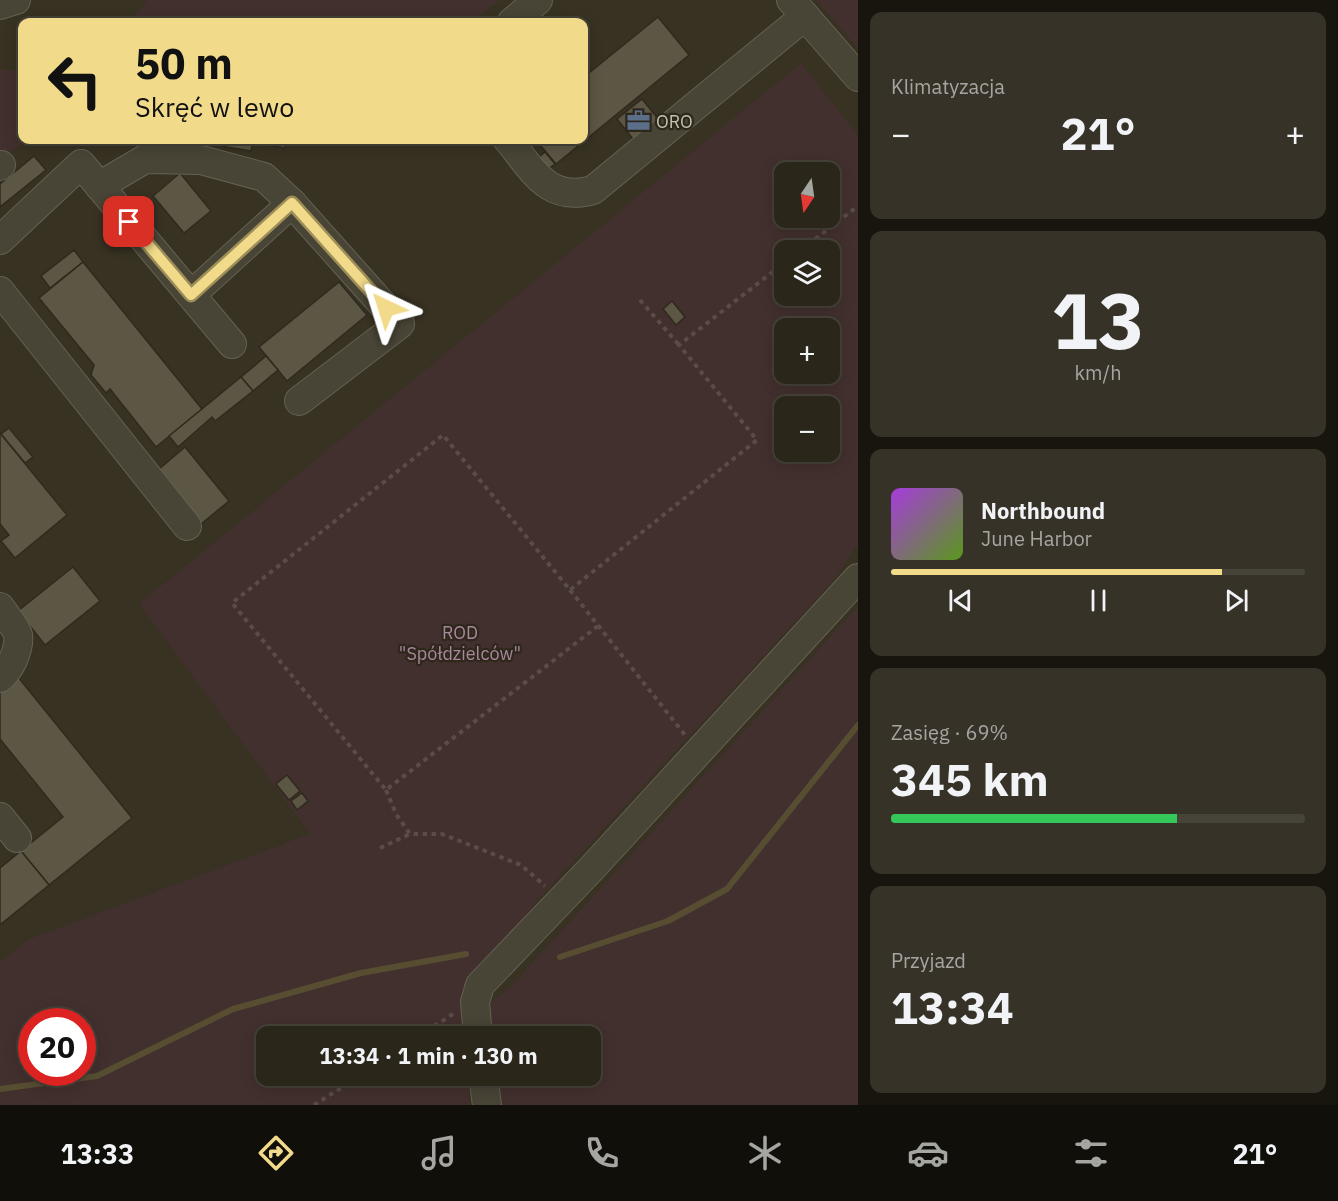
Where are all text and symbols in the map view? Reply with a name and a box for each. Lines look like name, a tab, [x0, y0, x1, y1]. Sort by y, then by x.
text: 50 m	[135, 36, 233, 91]
icon: left	[36, 42, 114, 120]
text: Klimatyzacja	[891, 73, 1005, 100]
text: Skręć w lewo	[135, 89, 294, 124]
text: 21°	[1060, 104, 1136, 162]
office icon: ORO	[625, 108, 651, 134]
place label: ORO	[656, 110, 693, 133]
text: −	[891, 112, 911, 155]
text: +	[1285, 112, 1305, 155]
north arrow	[774, 162, 840, 228]
map controls	[774, 162, 840, 462]
pin	[103, 196, 154, 247]
icon: arrive	[112, 205, 145, 238]
button: layers	[774, 240, 840, 306]
text: 13	[1051, 269, 1145, 370]
position arrow	[354, 276, 418, 340]
button: +	[774, 318, 840, 384]
text: km/h	[1074, 359, 1122, 386]
button: −	[774, 396, 840, 462]
text: Northbound	[981, 496, 1105, 525]
text: June Harbor	[981, 525, 1092, 552]
icon: previous	[944, 584, 977, 617]
icon: pause	[1082, 584, 1115, 617]
icon: next	[1220, 584, 1253, 617]
park label: ROD "Spółdzielców"	[399, 621, 521, 665]
text: Zasięg · 69%	[891, 719, 1008, 746]
text: 345 km	[891, 750, 1049, 808]
text: Przyjazd	[891, 947, 966, 974]
text: 13:34	[891, 978, 1014, 1036]
speed limit sign: 20	[18, 1008, 96, 1086]
text: 13:34 · 1 min · 130 m	[319, 1041, 538, 1070]
icon: directions	[255, 1132, 297, 1174]
icon: music	[418, 1132, 460, 1174]
icon: phone	[581, 1132, 623, 1174]
icon: climate	[744, 1132, 786, 1174]
icon: car	[907, 1132, 949, 1174]
icon: filters	[1070, 1132, 1112, 1174]
text: 13:33	[60, 1136, 134, 1171]
text: 21°	[1232, 1136, 1277, 1171]

